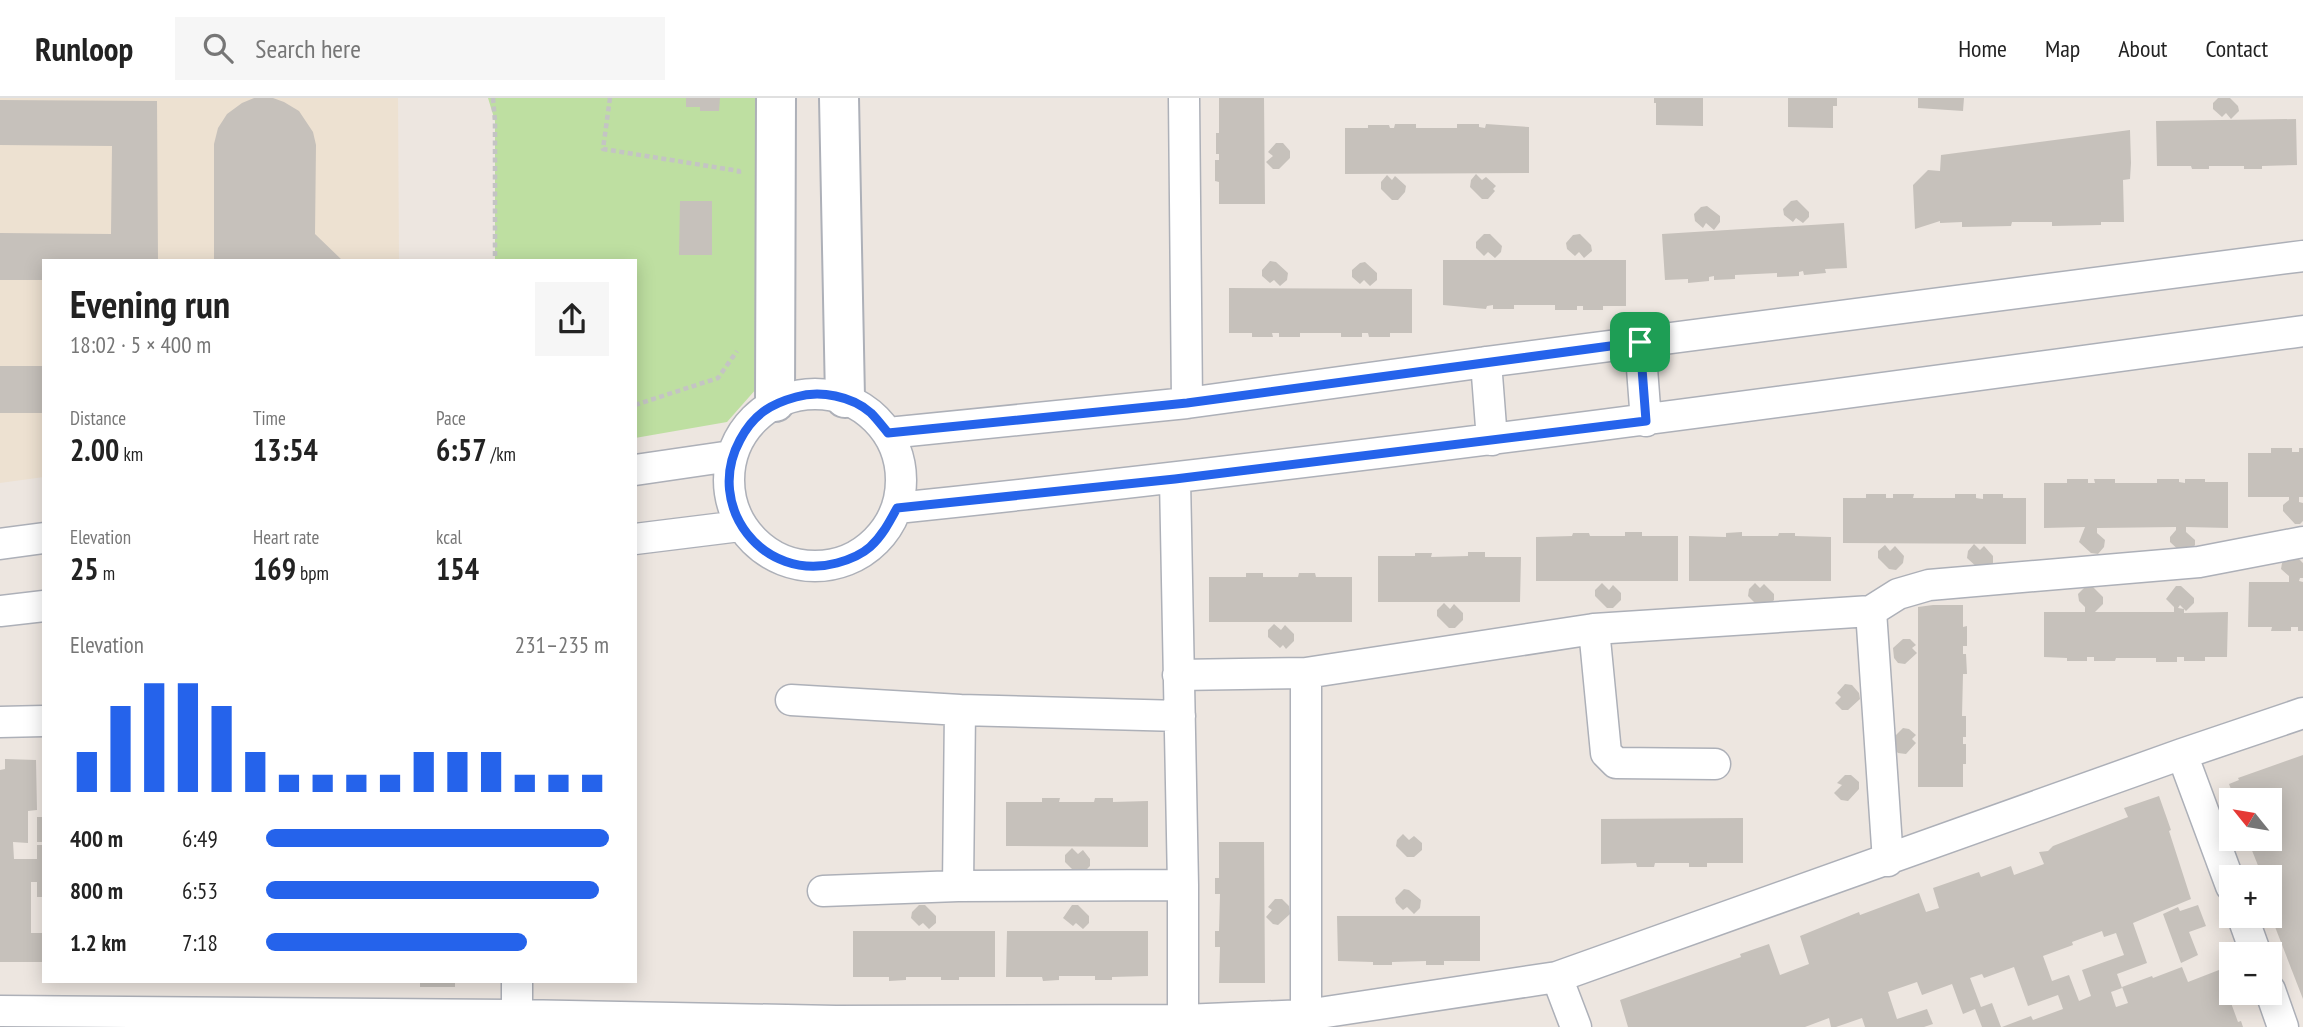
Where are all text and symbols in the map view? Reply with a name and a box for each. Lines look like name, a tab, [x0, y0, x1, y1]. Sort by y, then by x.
search box	[175, 17, 665, 80]
text: Runloop	[35, 27, 133, 70]
icon: search	[199, 29, 237, 67]
text: Search here	[255, 32, 361, 65]
text: Home	[1958, 33, 2007, 64]
text: Map	[2045, 33, 2080, 64]
text: About	[2118, 33, 2167, 64]
text: Contact	[2205, 33, 2268, 64]
text: Evening run	[70, 279, 230, 328]
button: share	[535, 282, 609, 356]
pin	[1610, 312, 1670, 372]
icon: arrive	[1621, 323, 1659, 361]
text: 18:02 · 5 × 400 m	[70, 330, 211, 359]
text: Distance	[70, 406, 126, 430]
text: Time	[253, 406, 286, 430]
text: Pace	[436, 406, 466, 430]
text: 2.00	[70, 430, 119, 469]
text: 13:54	[253, 430, 318, 469]
text: 6:57	[436, 430, 487, 469]
text: km	[119, 442, 143, 466]
text: /km	[487, 442, 516, 466]
text: Elevation	[70, 525, 131, 549]
text: Heart rate	[253, 525, 319, 549]
text: kcal	[436, 525, 462, 549]
text: 25	[70, 549, 99, 588]
text: 169	[253, 549, 296, 588]
text: 154	[436, 549, 479, 588]
text: m	[99, 561, 115, 585]
text: bpm	[296, 561, 329, 585]
text: Elevation	[70, 630, 144, 659]
text: 231–235 m	[515, 630, 609, 659]
north arrow	[2219, 788, 2282, 850]
map controls	[2219, 788, 2282, 1005]
text: 400 m	[70, 824, 123, 853]
text: 6:49	[182, 824, 218, 853]
button: +	[2219, 865, 2282, 928]
text: 800 m	[70, 876, 123, 905]
text: 6:53	[182, 876, 218, 905]
text: 1.2 km	[70, 928, 126, 957]
text: 7:18	[182, 928, 218, 957]
button: −	[2219, 942, 2282, 1005]

